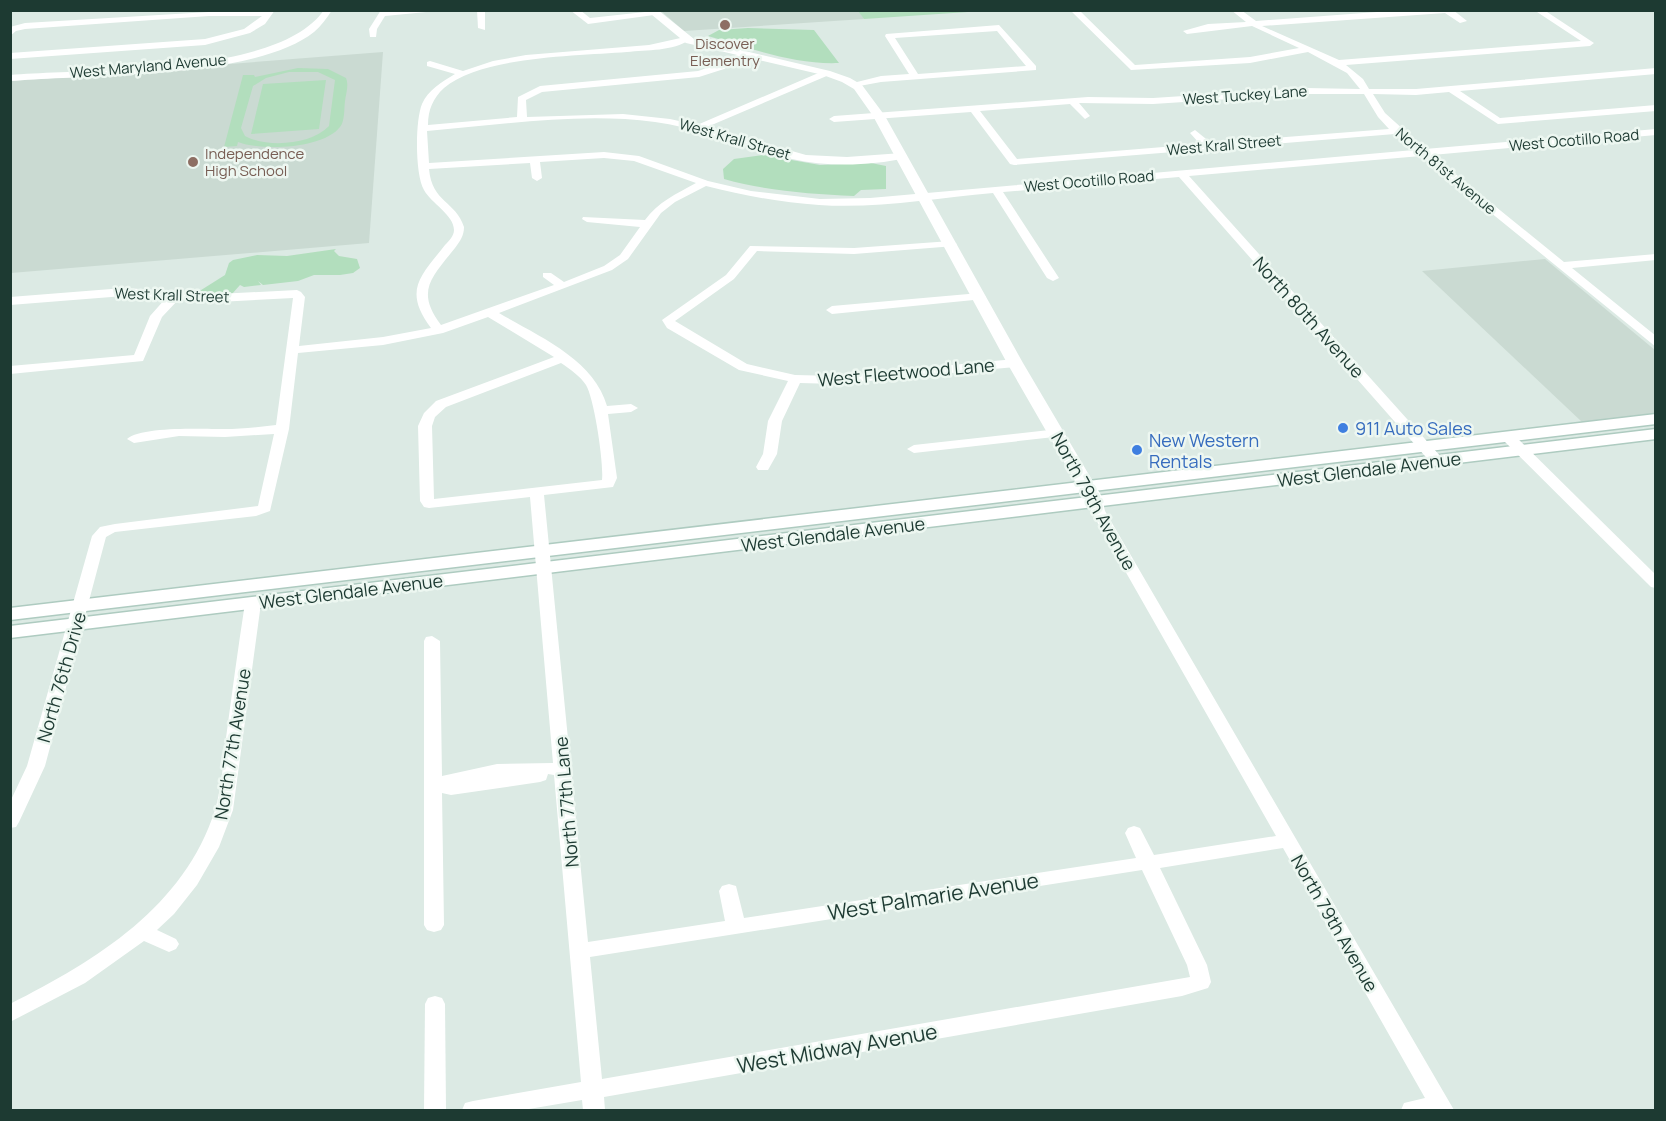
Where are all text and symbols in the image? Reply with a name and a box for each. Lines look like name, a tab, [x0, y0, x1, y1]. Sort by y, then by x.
marker: Discover Elementry	[718, 18, 732, 32]
place label: Discover Elementry	[690, 33, 760, 71]
street label: West Maryland Avenue	[69, 49, 227, 83]
street label: West Tuckey Lane	[1182, 80, 1308, 110]
street label: West Krall Street	[677, 113, 793, 165]
street label: North 81st Avenue	[1391, 123, 1501, 219]
street label: West Ocotillo Road	[1508, 124, 1640, 156]
street label: West Krall Street	[1166, 130, 1282, 160]
place label: Independence High School	[205, 143, 304, 181]
marker: Independence High School	[186, 155, 200, 169]
street label: West Ocotillo Road	[1023, 165, 1155, 197]
street label: North 80th Avenue	[1248, 251, 1370, 383]
street label: West Krall Street	[114, 282, 230, 308]
street label: West Fleetwood Lane	[817, 352, 995, 392]
place label: 911 Auto Sales	[1355, 416, 1472, 440]
marker: 911 Auto Sales	[1336, 421, 1350, 435]
street label: North 79th Avenue	[1046, 428, 1142, 574]
place label: New Western Rentals	[1149, 428, 1259, 473]
marker: New Western Rentals	[1130, 443, 1144, 457]
street label: West Glendale Avenue	[1276, 446, 1462, 492]
street label: West Glendale Avenue	[740, 511, 926, 557]
street label: West Glendale Avenue	[258, 568, 444, 614]
street label: North 76th Drive	[31, 609, 91, 745]
street label: North 77th Avenue	[208, 667, 256, 821]
street label: North 77th Lane	[548, 736, 584, 868]
street label: North 79th Avenue	[1286, 850, 1384, 996]
street label: West Palmarie Avenue	[825, 865, 1041, 927]
street label: West Midway Avenue	[735, 1017, 939, 1079]

